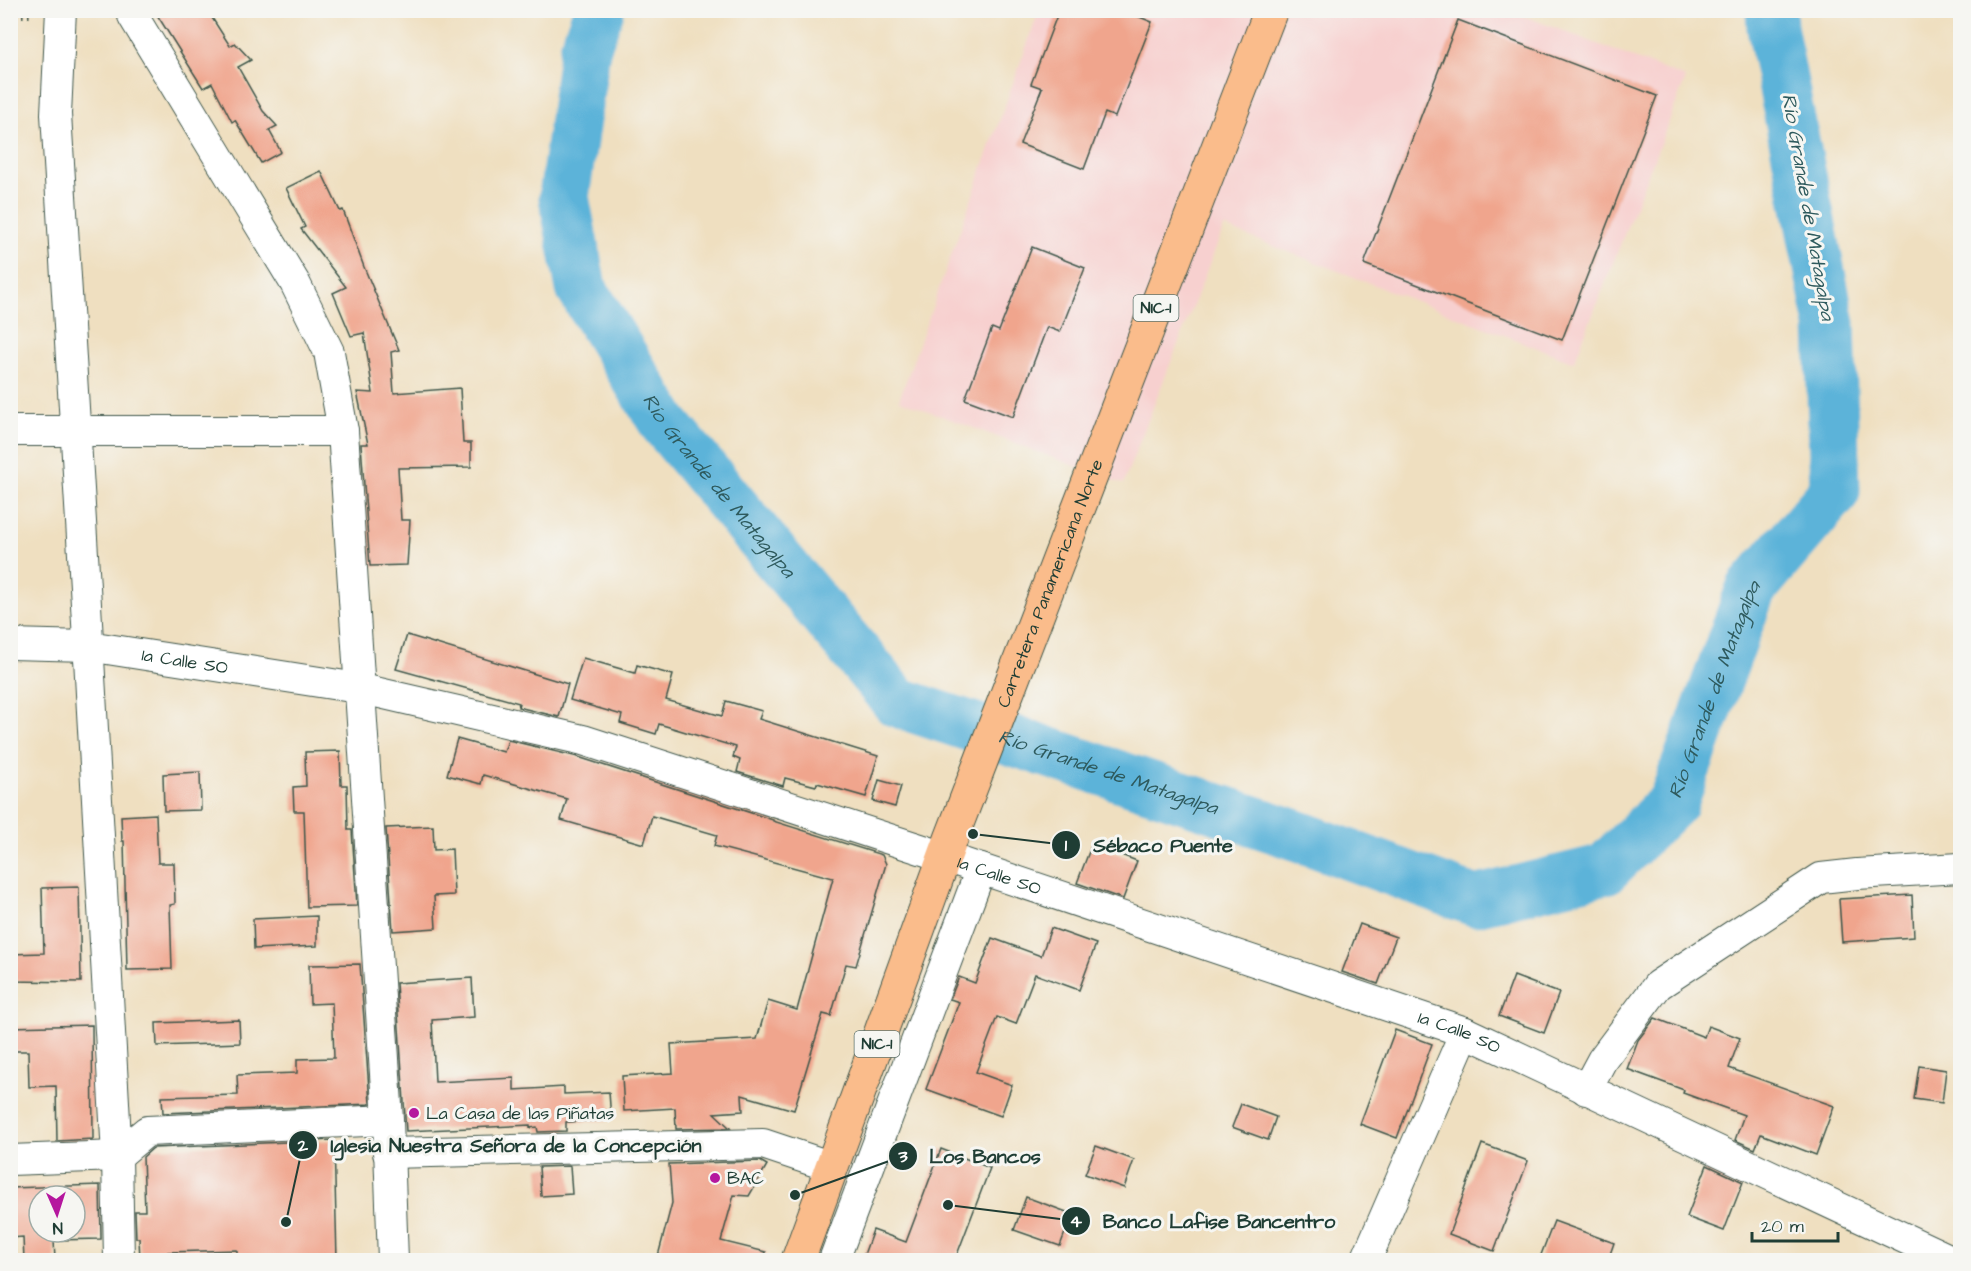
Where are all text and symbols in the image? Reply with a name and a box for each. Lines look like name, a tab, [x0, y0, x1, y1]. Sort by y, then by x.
water label: Río Grande de Matagalpa	[1773, 91, 1842, 324]
road number: NIC-1	[1134, 295, 1178, 321]
water label: Río Grande de Matagalpa	[635, 388, 802, 585]
street label: Carretera Panamericana Norte	[990, 455, 1109, 711]
water label: Río Grande de Matagalpa	[1662, 573, 1767, 802]
street label: 1a Calle SO	[140, 642, 230, 680]
water label: Río Grande de Matagalpa	[995, 723, 1222, 822]
callout: Sébaco Puente	[1051, 826, 1244, 864]
text: Sébaco Puente	[1092, 832, 1233, 860]
text: 1	[1065, 833, 1068, 858]
street label: 1a Calle SO	[954, 850, 1045, 901]
street label: 1a Calle SO	[1415, 1005, 1505, 1060]
road number: NIC-1	[854, 1031, 900, 1057]
place label: La Casa de las Piñatas	[426, 1101, 614, 1126]
marker: La Casa de las Piñatas	[407, 1106, 421, 1120]
callout: Iglesia Nuestra Señora de la Concepción	[288, 1126, 713, 1164]
text: Iglesia Nuestra Señora de la Concepción	[331, 1132, 701, 1161]
text: 2	[297, 1133, 309, 1158]
callout: Los Bancos	[888, 1137, 1053, 1175]
text: Los Bancos	[929, 1143, 1041, 1171]
text: 3	[897, 1144, 908, 1169]
place label: BAC	[727, 1166, 764, 1191]
marker: BAC	[708, 1171, 722, 1185]
north arrow	[27, 1184, 87, 1244]
callout: Banco Lafise Bancentro	[1061, 1202, 1347, 1240]
scale bar	[1752, 1205, 1838, 1243]
text: Banco Lafise Bancentro	[1103, 1208, 1336, 1236]
text: 4	[1070, 1209, 1083, 1234]
text: 20 m	[1761, 1214, 1804, 1239]
text: N	[52, 1217, 63, 1239]

